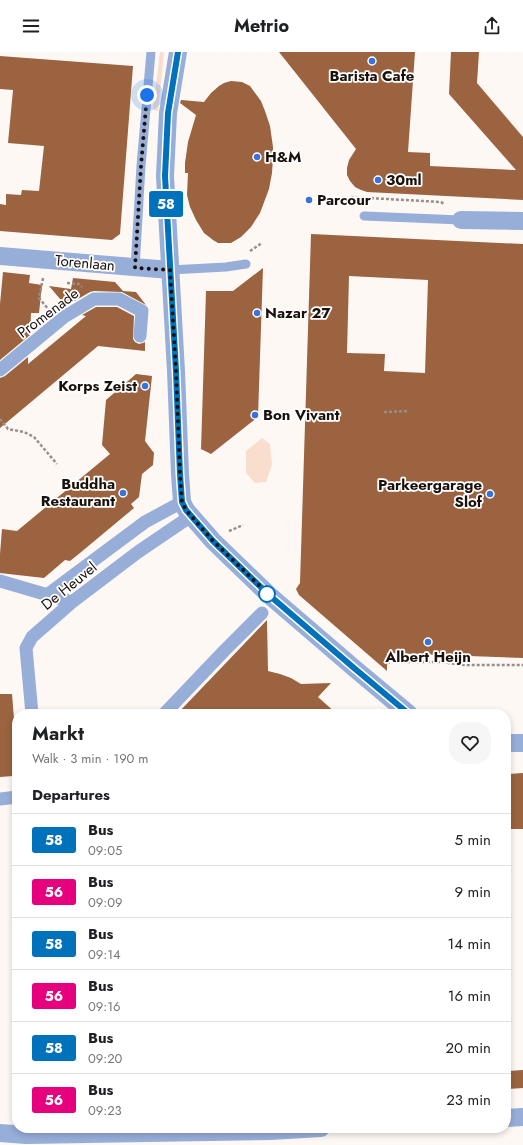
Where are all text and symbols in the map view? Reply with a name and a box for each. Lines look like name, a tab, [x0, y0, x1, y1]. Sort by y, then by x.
text: Metrio	[234, 13, 289, 39]
icon: menu	[20, 15, 42, 37]
icon: share	[481, 15, 503, 37]
marker: Barista Cafe	[367, 56, 377, 66]
place label: Barista Cafe	[330, 65, 415, 87]
your location	[137, 85, 157, 105]
place label: H&M	[265, 146, 301, 168]
marker: H&M	[252, 152, 262, 162]
place label: 30ml	[386, 169, 422, 191]
marker: 30ml	[373, 175, 383, 185]
place label: Parcour	[317, 189, 372, 211]
line badge: 58	[148, 191, 184, 217]
text: 58	[157, 194, 175, 214]
marker: Parcour	[304, 195, 314, 205]
street label: Torenlaan	[54, 249, 116, 277]
street label: Promenade	[13, 282, 84, 343]
place label: Nazar 27	[265, 302, 331, 324]
marker: Nazar 27	[252, 308, 262, 318]
place label: Korps Zeist	[58, 375, 137, 397]
marker: Korps Zeist	[140, 381, 150, 391]
place label: Bon Vivant	[263, 404, 340, 426]
marker: Bon Vivant	[250, 410, 260, 420]
place label: Buddha Restaurant	[41, 473, 115, 512]
place label: Parkeergarage Slof	[378, 474, 483, 513]
marker: Buddha Restaurant	[118, 488, 128, 498]
marker: Parkeergarage Slof	[485, 489, 495, 499]
street label: De Heuvel	[36, 557, 102, 615]
unlabelled marker	[258, 585, 276, 603]
marker: Albert Heijn	[423, 637, 433, 647]
place label: Albert Heijn	[384, 646, 471, 668]
text: Markt	[32, 720, 84, 747]
button: heart	[449, 722, 491, 764]
text: Walk · 3 min · 190 m	[32, 749, 148, 768]
text: Departures	[32, 784, 110, 806]
text: Bus	[88, 819, 113, 841]
text: 5 min	[455, 829, 491, 851]
text: 58	[45, 830, 63, 850]
text: 09:05	[88, 841, 122, 860]
text: Bus	[88, 871, 113, 893]
text: 9 min	[454, 881, 491, 903]
text: 56	[45, 882, 63, 902]
text: 09:09	[88, 893, 122, 912]
text: Bus	[88, 923, 113, 945]
text: 14 min	[448, 933, 491, 955]
text: 58	[45, 934, 63, 954]
text: 09:14	[88, 945, 121, 964]
text: Bus	[88, 975, 113, 997]
text: 16 min	[448, 985, 491, 1007]
text: 56	[45, 986, 63, 1006]
text: 09:16	[88, 997, 121, 1016]
text: Bus	[88, 1027, 113, 1049]
text: 20 min	[445, 1037, 491, 1059]
text: 58	[45, 1038, 63, 1058]
text: 09:20	[88, 1049, 122, 1068]
text: Bus	[88, 1079, 113, 1101]
text: 23 min	[446, 1089, 491, 1111]
text: 56	[45, 1090, 63, 1110]
text: 09:23	[88, 1101, 122, 1120]

